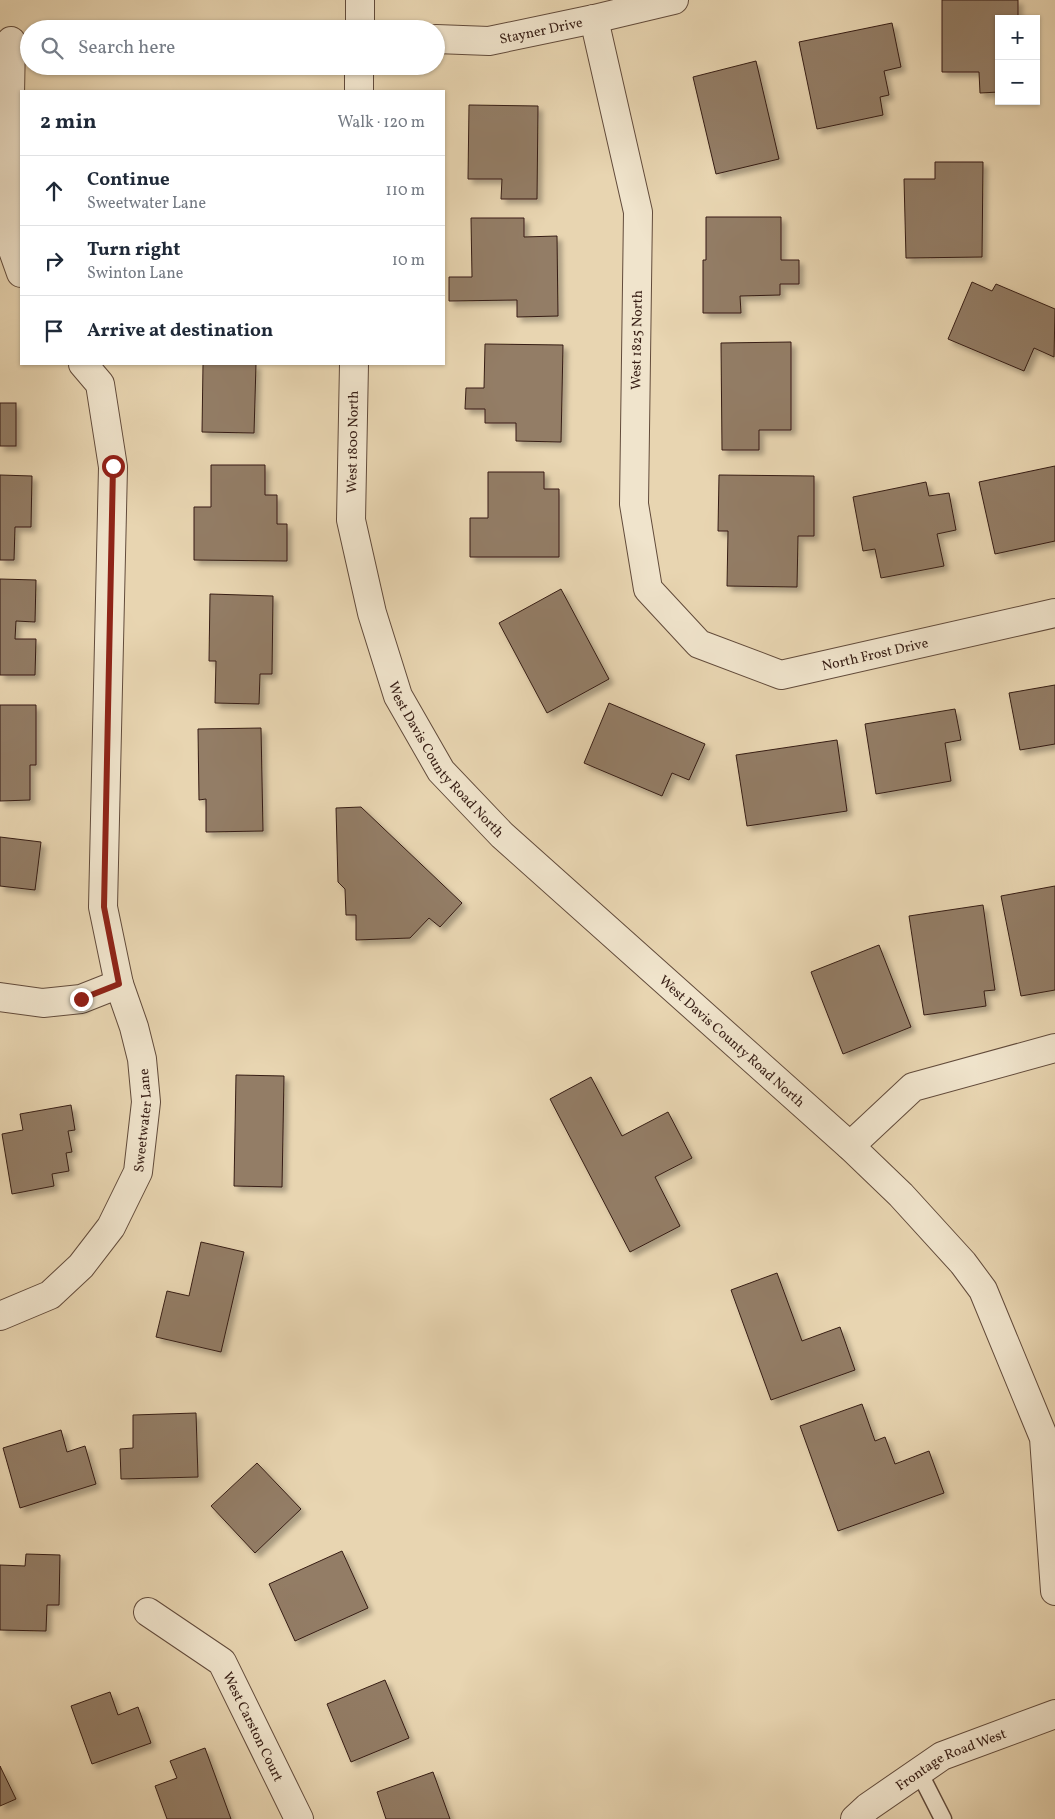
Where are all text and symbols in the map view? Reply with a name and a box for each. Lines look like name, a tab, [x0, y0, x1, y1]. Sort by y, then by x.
street label: Stayner Drive	[498, 14, 585, 50]
map controls	[995, 15, 1040, 105]
button: +	[995, 15, 1040, 60]
search box	[20, 20, 445, 75]
icon: search	[38, 34, 66, 62]
text: Search here	[78, 35, 175, 61]
button: −	[995, 60, 1040, 105]
text: 2 min	[40, 108, 97, 137]
text: Walk · 120 m	[337, 112, 425, 134]
text: Continue	[87, 167, 170, 193]
icon: ahead	[40, 177, 68, 205]
text: 110 m	[386, 180, 425, 202]
text: Sweetwater Lane	[87, 193, 206, 215]
text: Turn right	[87, 237, 180, 263]
icon: right	[40, 247, 68, 275]
text: 10 m	[392, 250, 425, 272]
text: Swinton Lane	[87, 263, 183, 285]
street label: West 1825 North	[627, 290, 648, 390]
icon: arrive	[40, 317, 68, 345]
text: Arrive at destination	[87, 318, 273, 344]
street label: West 1800 North	[343, 391, 364, 494]
route start	[102, 455, 125, 478]
street label: North Frost Drive	[820, 634, 931, 676]
street label: West Davis County Road North	[383, 679, 508, 842]
street label: West Davis County Road North	[654, 972, 808, 1112]
route end	[70, 988, 93, 1011]
street label: Sweetwater Lane	[130, 1067, 157, 1173]
street label: West Carston Court	[217, 1669, 287, 1785]
street label: Frontage Road West	[892, 1725, 1009, 1796]

